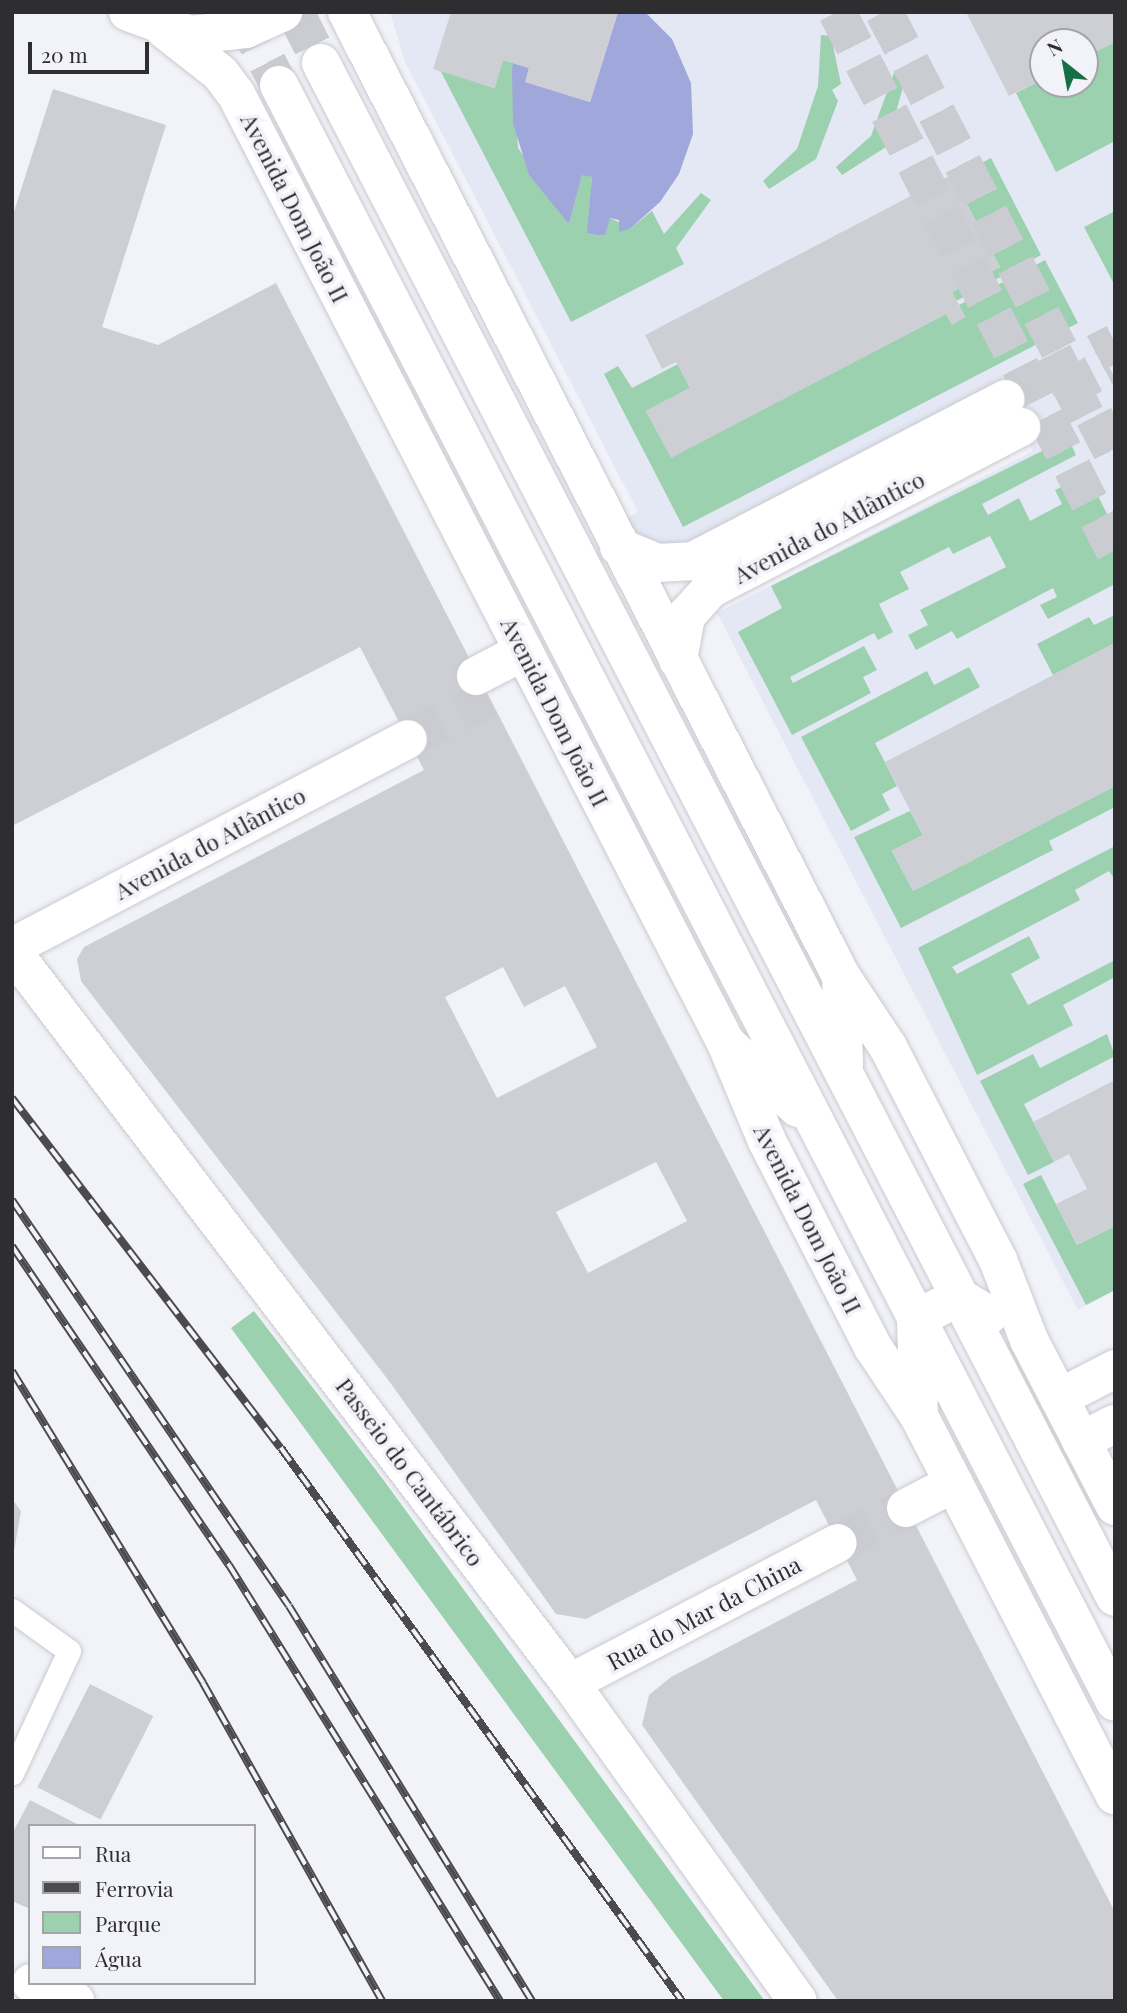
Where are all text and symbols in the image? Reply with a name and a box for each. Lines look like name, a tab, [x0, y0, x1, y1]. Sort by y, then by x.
scale bar	[32, 28, 152, 72]
north arrow	[1029, 28, 1099, 98]
text: N	[1042, 32, 1067, 61]
text: 20 m	[41, 40, 88, 68]
street label: Avenida Dom João II	[235, 109, 355, 307]
street label: Avenida do Atlântico	[729, 465, 929, 589]
street label: Avenida Dom João II	[495, 613, 615, 811]
street label: Avenida do Atlântico	[110, 781, 310, 905]
street label: Avenida Dom João II	[748, 1120, 868, 1318]
street label: Passeio do Cantábrico	[330, 1373, 490, 1571]
street label: Rua do Mar da China	[602, 1550, 806, 1676]
legend	[28, 1824, 256, 1985]
text: Rua	[95, 1839, 131, 1867]
text: Ferrovia	[95, 1874, 174, 1902]
text: Parque	[95, 1909, 161, 1937]
text: Água	[95, 1944, 142, 1972]

